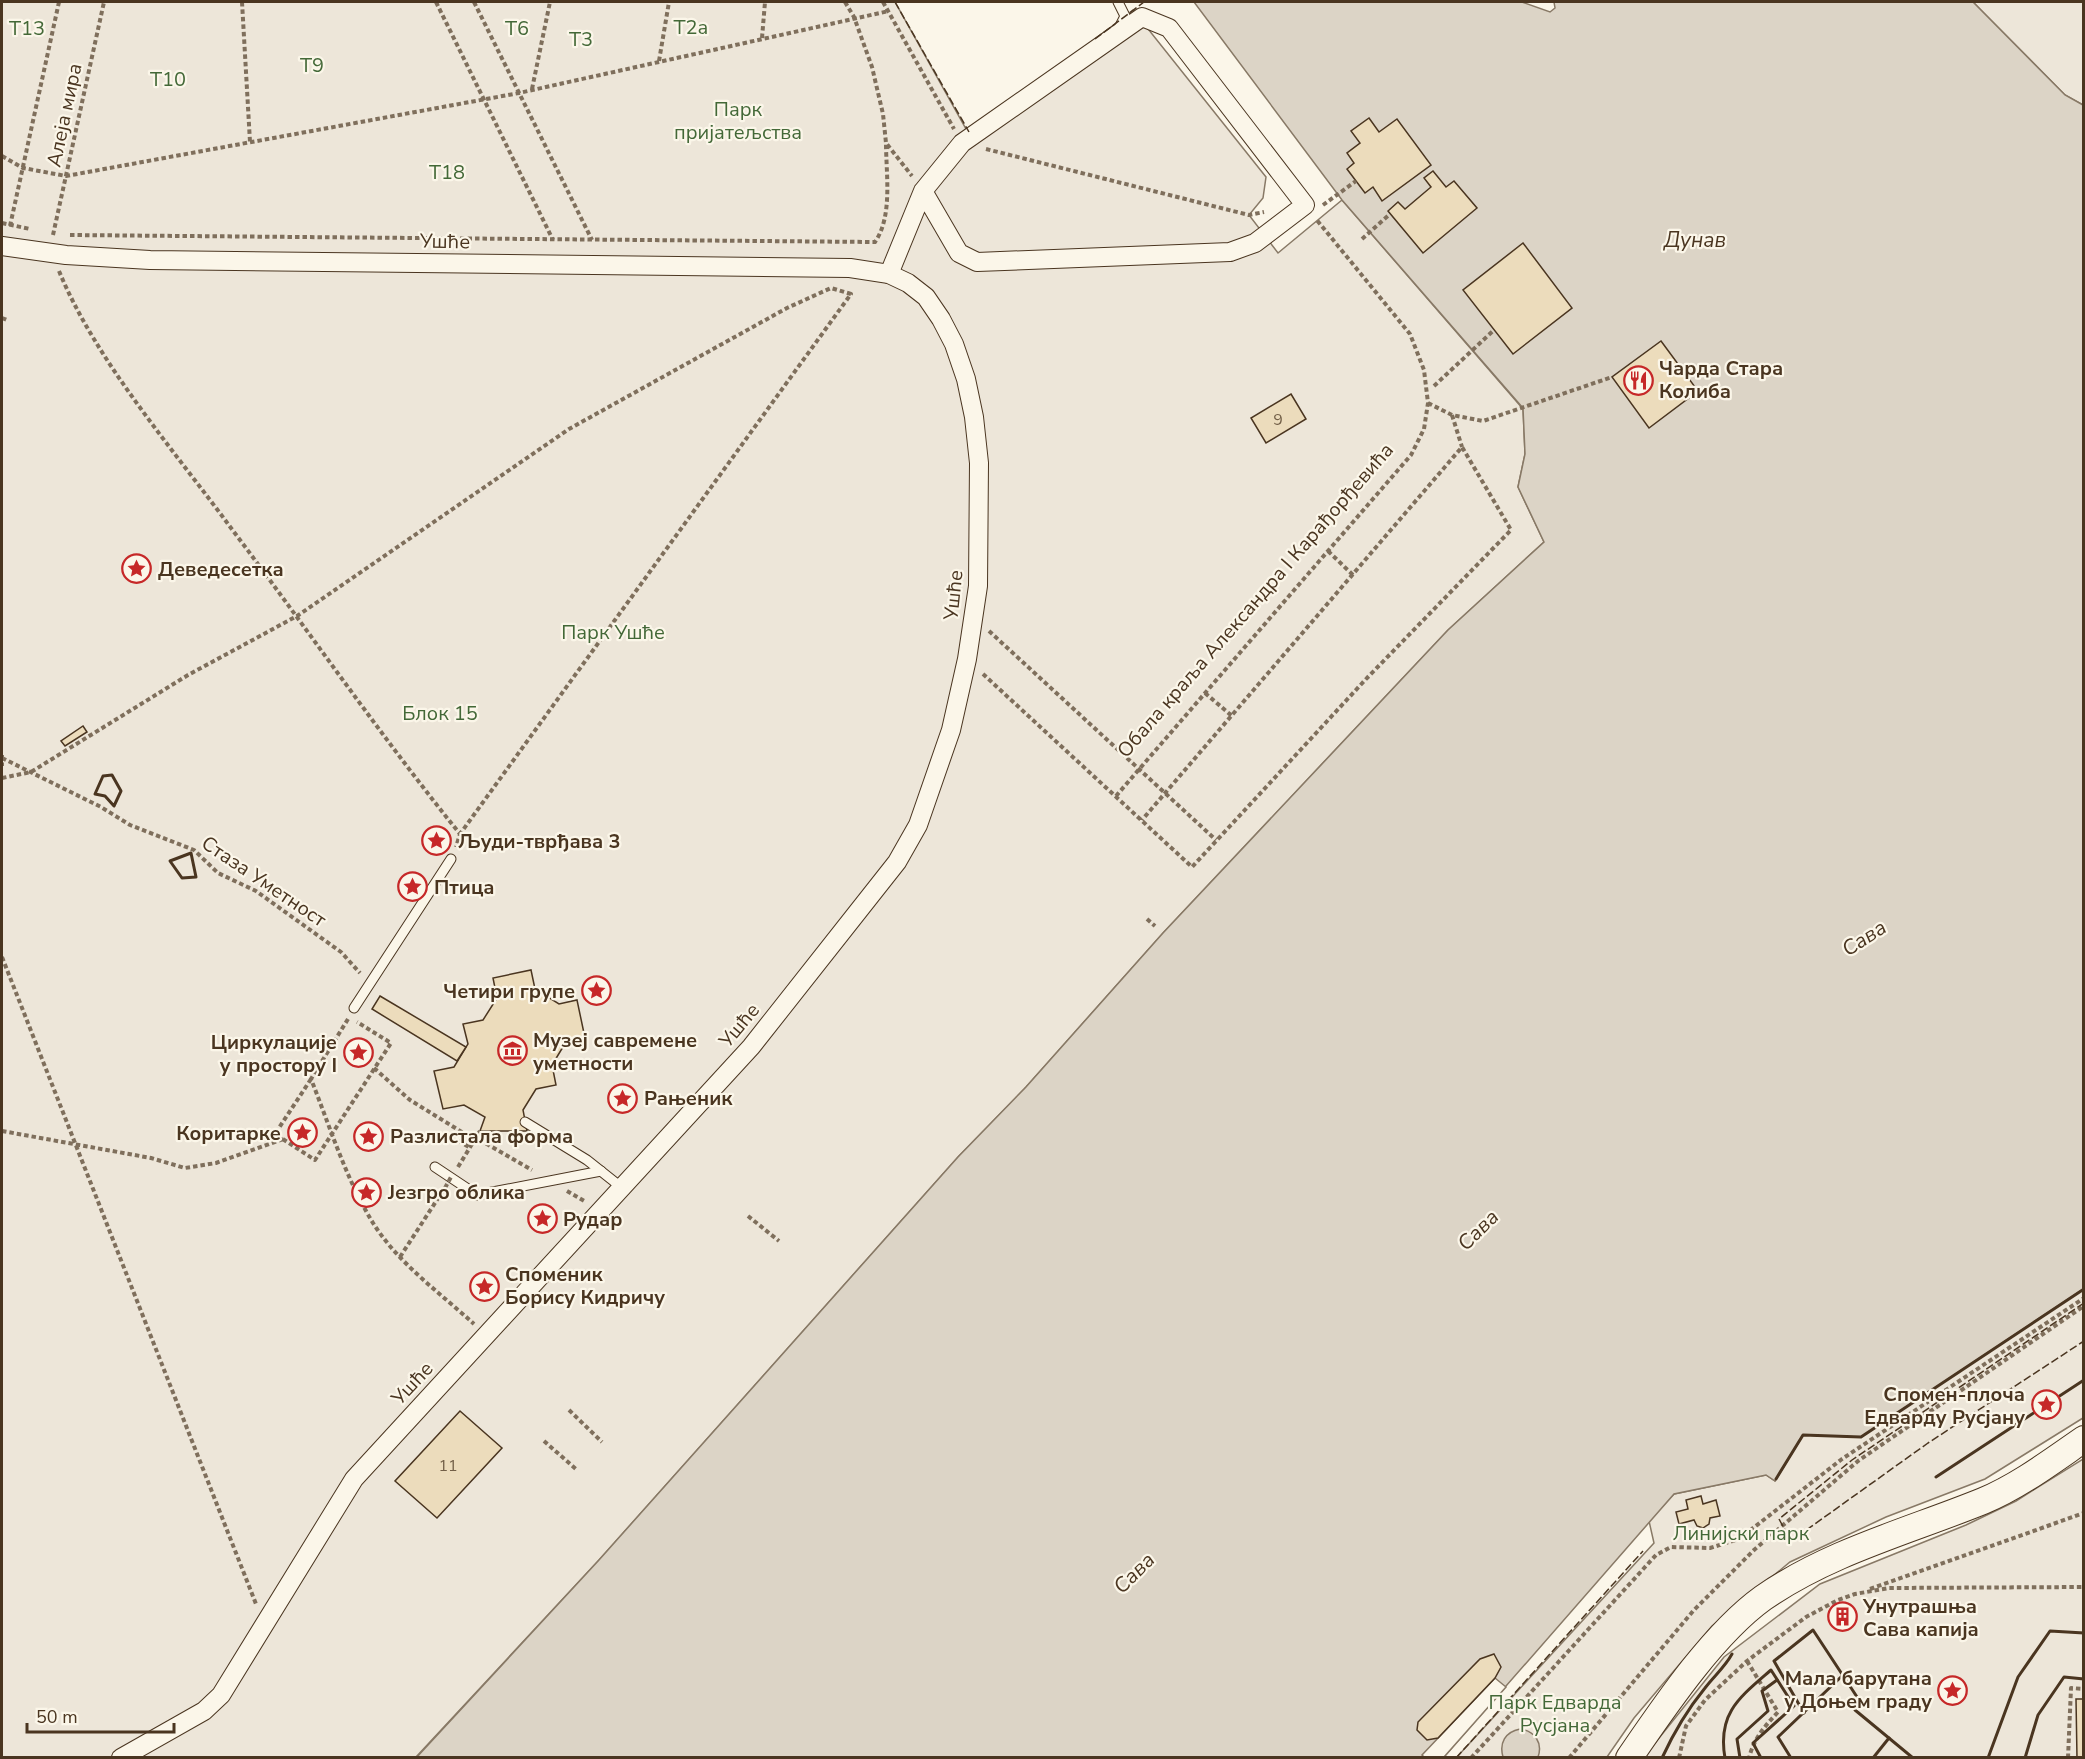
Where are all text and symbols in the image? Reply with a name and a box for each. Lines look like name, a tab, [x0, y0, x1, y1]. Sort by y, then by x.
park label: Т2а	[674, 14, 708, 41]
park label: Т13	[9, 15, 45, 42]
park label: Т6	[505, 15, 529, 42]
park label: Т3	[569, 26, 593, 53]
park label: Т9	[300, 52, 324, 79]
street label: Алеја мира	[40, 61, 89, 169]
park label: Т10	[150, 66, 186, 93]
park label: Парк пријатељства	[674, 96, 802, 146]
park label: Т18	[429, 159, 465, 186]
water label: Дунав	[1663, 226, 1726, 254]
street label: Ушће	[419, 228, 470, 255]
place label: Чарда Стара Колиба	[1659, 355, 1783, 405]
restaurant icon: Чарда Стара Колиба	[1622, 364, 1654, 396]
house number: 9	[1273, 409, 1283, 431]
street label: Обала краља Александра I Карађорђевића	[1111, 437, 1400, 763]
place icon: Деведесетка	[121, 553, 153, 585]
place label: Деведесетка	[158, 556, 284, 583]
street label: Ушће	[937, 569, 970, 622]
park label: Парк Ушће	[561, 619, 665, 646]
park label: Блок 15	[402, 700, 478, 727]
place icon: Људи-тврђава 3	[421, 825, 453, 857]
place label: Људи-тврђава 3	[458, 828, 621, 855]
street label: Стаза Уметност	[196, 830, 332, 933]
place icon: Птица	[397, 871, 429, 903]
place label: Птица	[434, 874, 495, 901]
water label: Сава	[1836, 913, 1892, 963]
place icon: Четири групе	[580, 975, 612, 1007]
place label: Четири групе	[443, 978, 575, 1005]
street label: Ушће	[712, 997, 766, 1054]
place label: Музеј савремене уметности	[533, 1027, 697, 1077]
place label: Циркулације у простору I	[211, 1029, 337, 1079]
museum icon: Музеј савремене уметности	[496, 1035, 528, 1067]
place icon: Циркулације у простору I	[342, 1037, 374, 1069]
place icon: Рањеник	[607, 1082, 639, 1114]
place label: Рањеник	[644, 1085, 733, 1112]
place icon: Коритарке	[286, 1117, 318, 1149]
place label: Коритарке	[176, 1120, 281, 1147]
place icon: Разлистала форма	[353, 1120, 385, 1152]
place label: Разлистала форма	[390, 1123, 573, 1150]
place icon: Језгро облика	[351, 1176, 383, 1208]
place label: Језгро облика	[387, 1179, 525, 1206]
place icon: Рудар	[526, 1203, 558, 1235]
water label: Сава	[1451, 1203, 1505, 1257]
place label: Рудар	[563, 1206, 622, 1233]
place label: Споменик Борису Кидричу	[505, 1261, 665, 1311]
place icon: Споменик Борису Кидричу	[468, 1270, 500, 1302]
street label: Ушће	[385, 1356, 439, 1412]
place label: Спомен-плоча Едварду Русјану	[1864, 1381, 2025, 1431]
place icon: Спомен-плоча Едварду Русјану	[2030, 1389, 2062, 1421]
house number: 11	[438, 1455, 458, 1477]
park label: Линијски парк	[1673, 1520, 1810, 1547]
water label: Сава	[1107, 1546, 1161, 1600]
place label: Унутрашња Сава капија	[1862, 1593, 1979, 1643]
building icon: Унутрашња Сава капија	[1826, 1601, 1858, 1633]
place label: Мала барутана у Доњем граду	[1784, 1665, 1932, 1715]
place icon: Мала барутана у Доњем граду	[1937, 1674, 1969, 1706]
park label: Парк Едварда Русјана	[1488, 1689, 1622, 1739]
scale bar	[27, 1696, 174, 1734]
text: 50 m	[36, 1705, 78, 1729]

